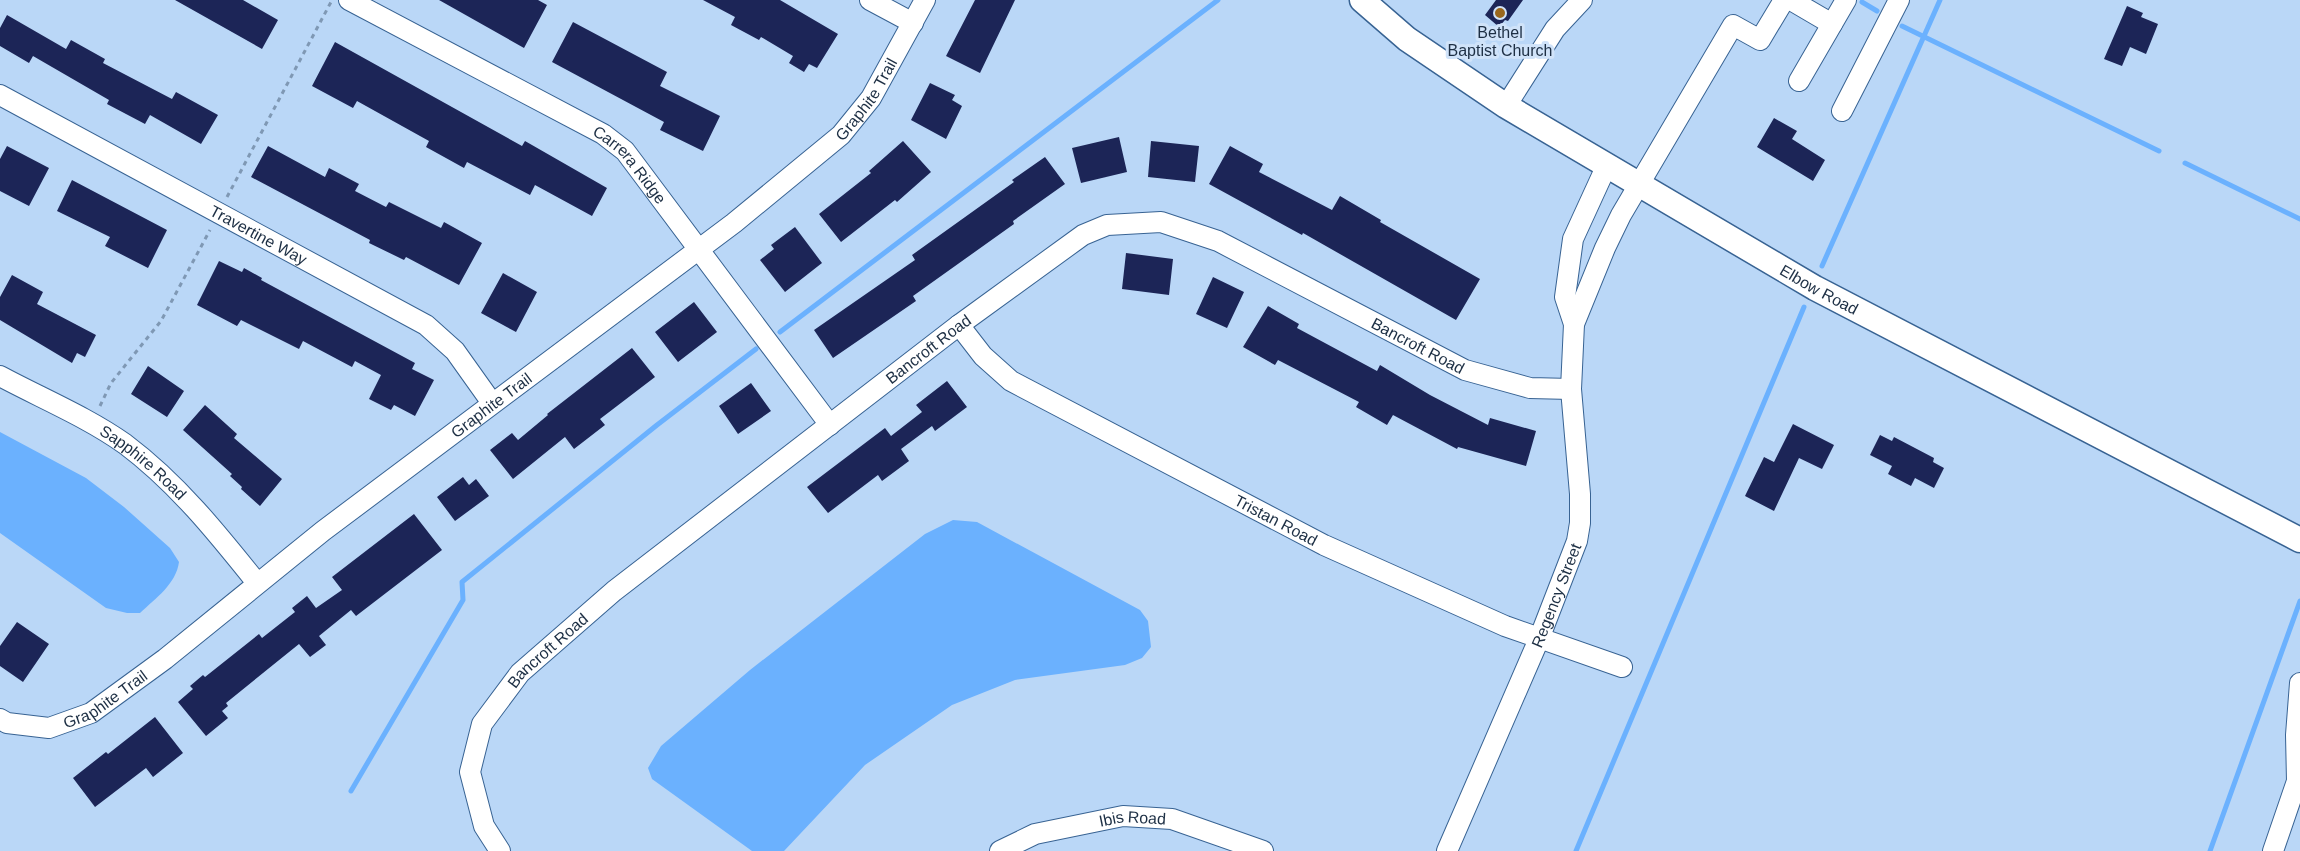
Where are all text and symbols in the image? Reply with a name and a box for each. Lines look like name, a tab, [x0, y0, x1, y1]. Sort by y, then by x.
marker: Bethel Baptist Church	[1493, 6, 1507, 20]
place label: Bethel Baptist Church	[1448, 24, 1552, 59]
street label: Graphite Trail	[832, 55, 900, 144]
street label: Carrera Ridge	[591, 122, 670, 207]
street label: Travertine Way	[207, 202, 310, 268]
street label: Elbow Road	[1777, 261, 1861, 317]
street label: Bancroft Road	[882, 311, 974, 387]
street label: Bancroft Road	[1369, 314, 1467, 377]
street label: Graphite Trail	[448, 369, 535, 441]
street label: Sapphire Road	[97, 422, 190, 503]
street label: Tristan Road	[1232, 491, 1320, 549]
street label: Regency Street	[1528, 540, 1584, 650]
street label: Bancroft Road	[504, 610, 591, 691]
street label: Graphite Trail	[61, 667, 150, 731]
street label: Ibis Road	[1097, 808, 1167, 829]

